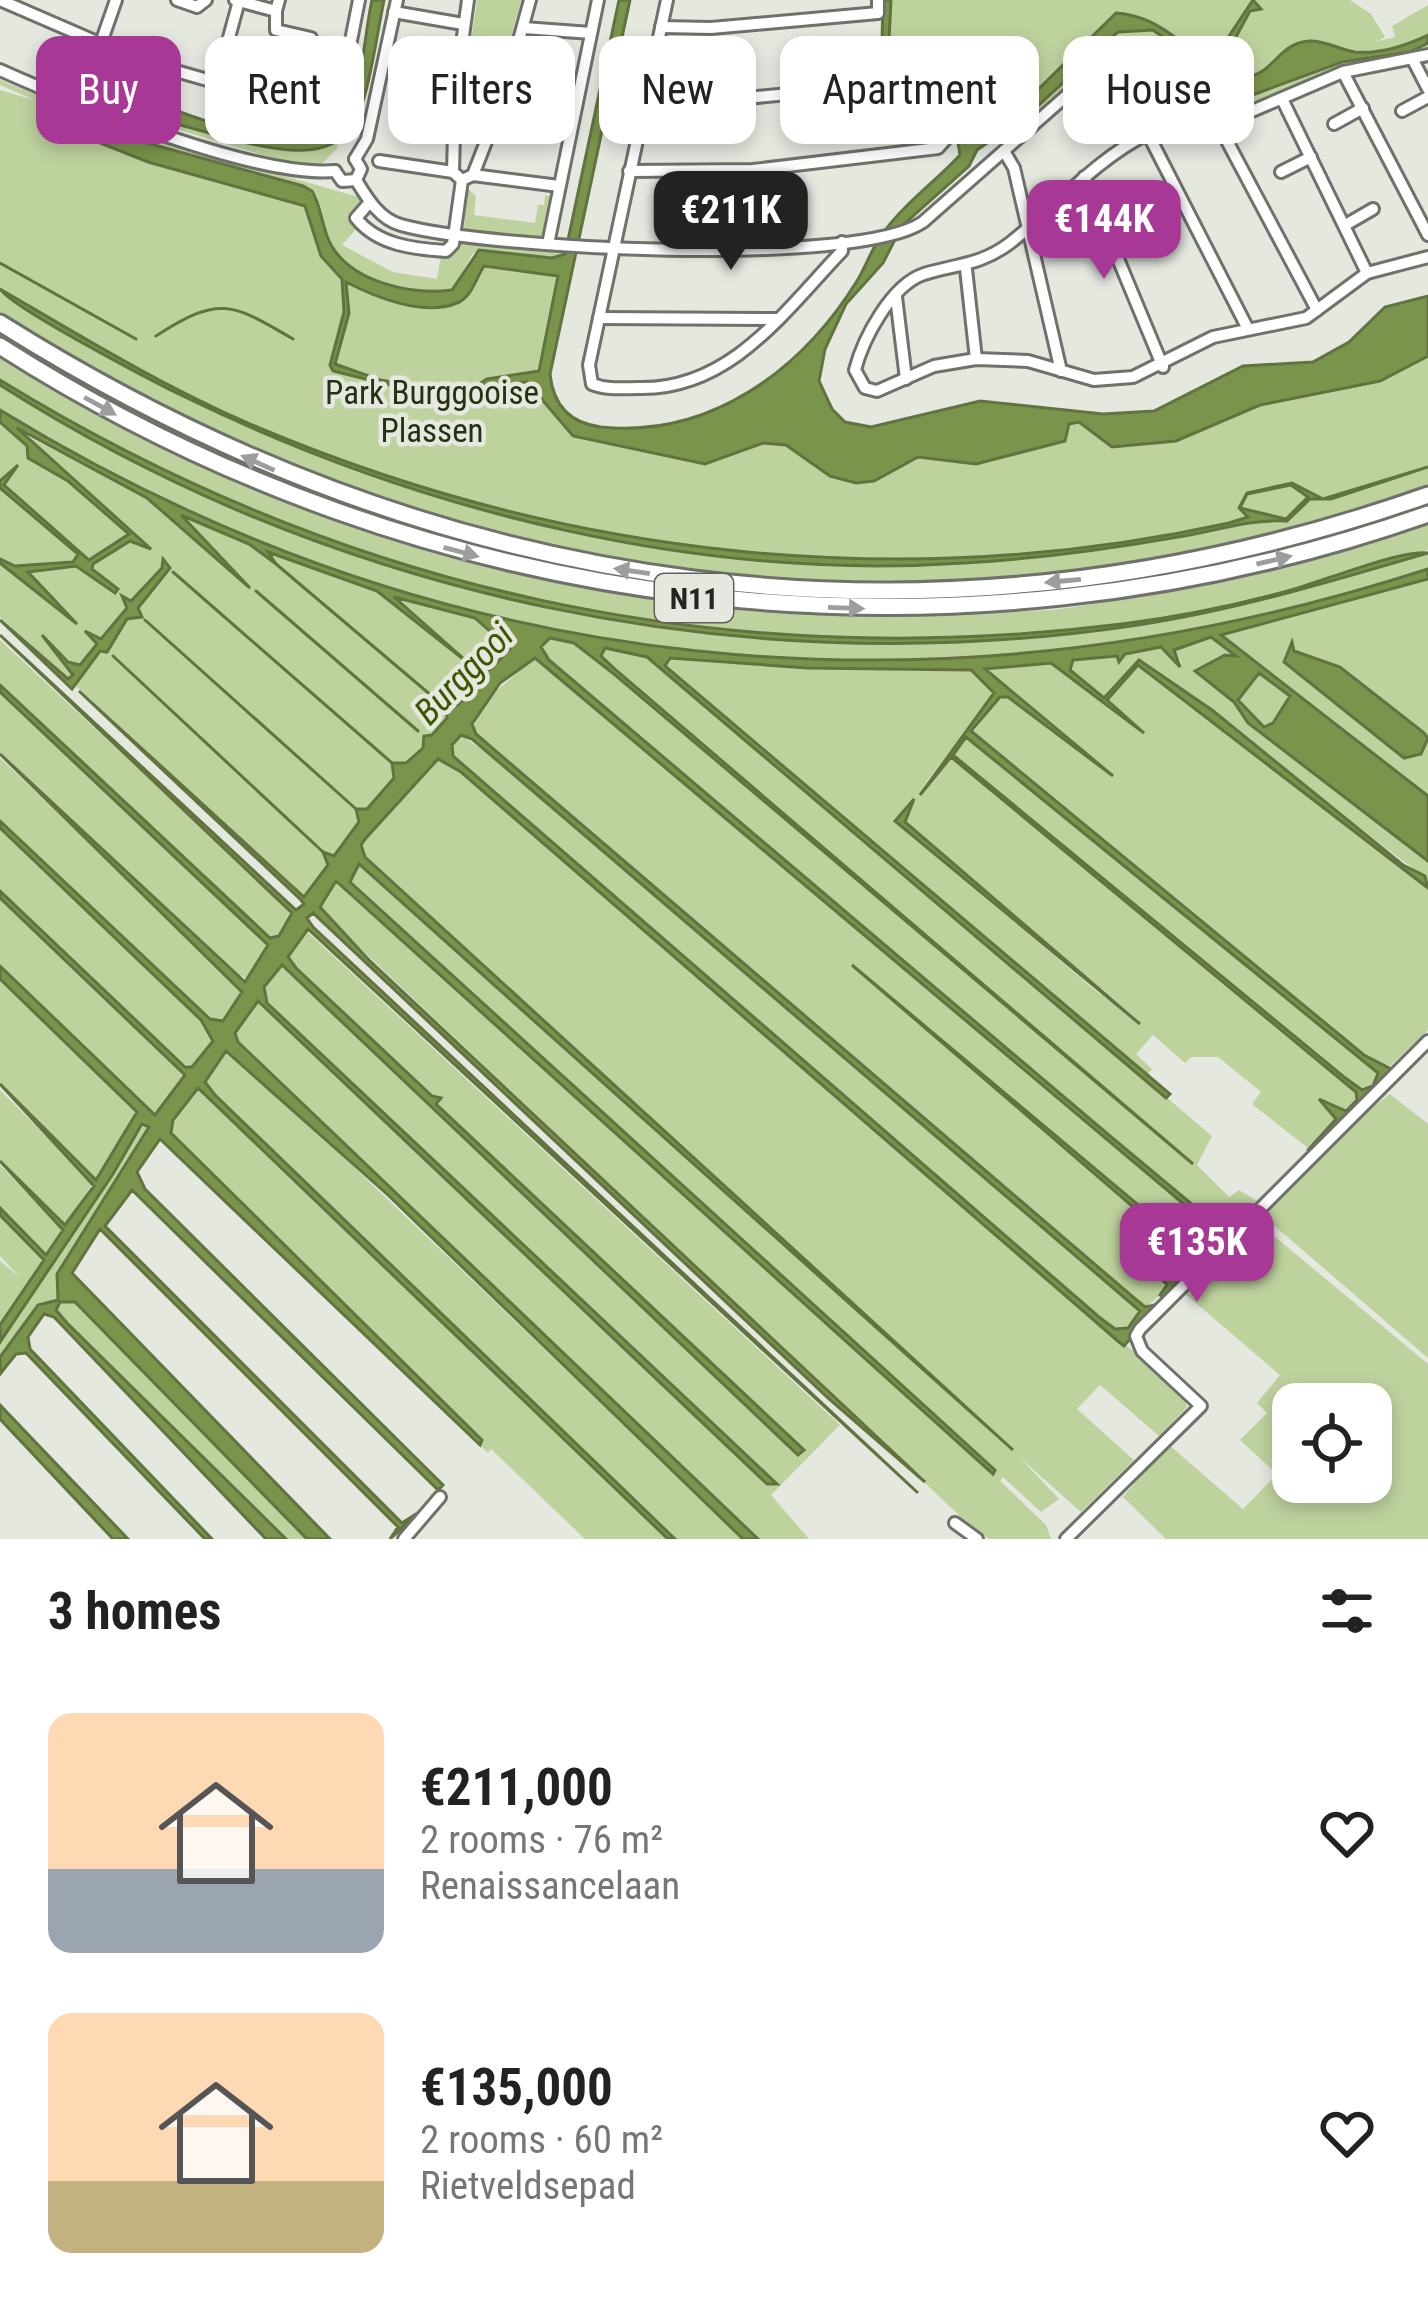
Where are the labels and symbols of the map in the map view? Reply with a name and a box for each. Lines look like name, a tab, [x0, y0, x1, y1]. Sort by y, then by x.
pin: €211K	[647, 171, 815, 273]
pin: €144K	[1020, 180, 1188, 282]
park label: Park Burggooise Plassen	[325, 373, 539, 450]
one-way arrow	[84, 394, 117, 415]
one-way arrow	[241, 452, 276, 472]
one-way arrow	[442, 544, 479, 563]
one-way arrow	[1255, 549, 1293, 568]
one-way arrow	[613, 561, 650, 580]
one-way arrow	[1043, 572, 1081, 591]
road number: N11	[655, 574, 733, 622]
one-way arrow	[828, 599, 866, 618]
water label: Burggooi	[406, 614, 523, 733]
pin: €135K	[1113, 1203, 1281, 1305]

